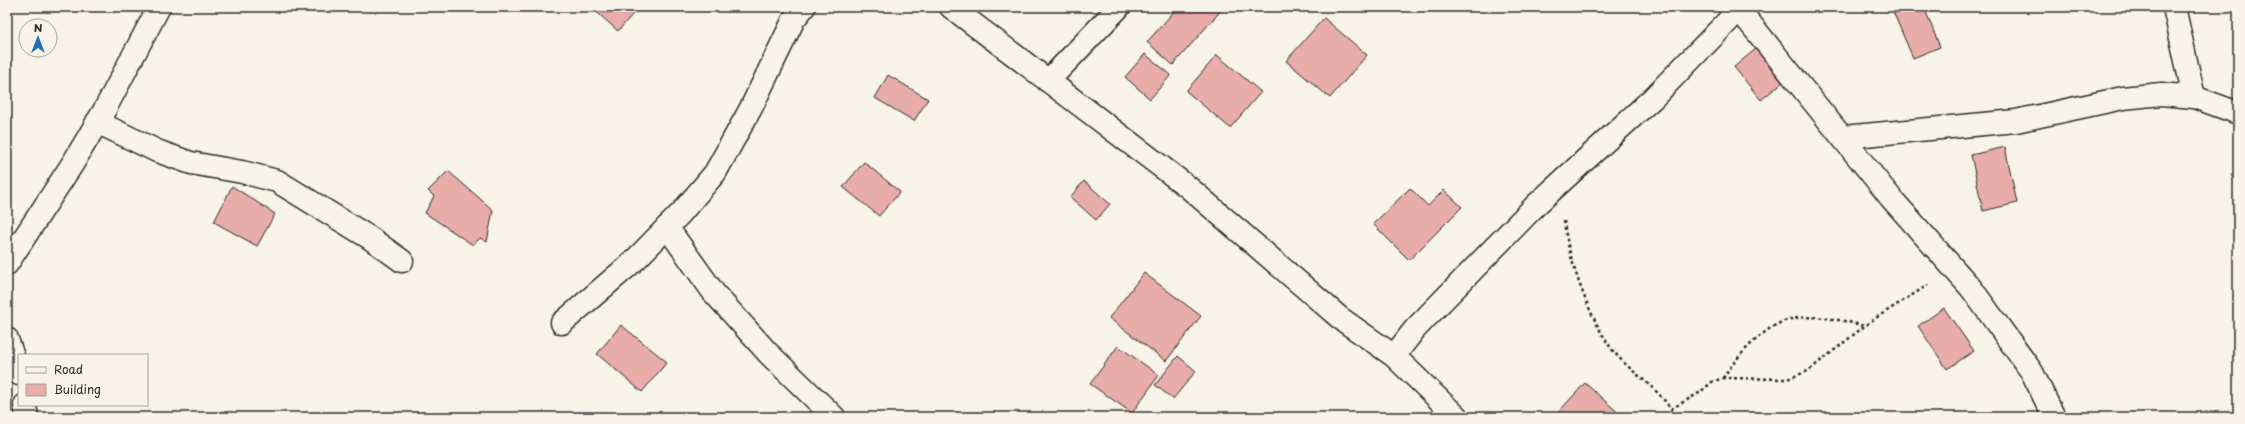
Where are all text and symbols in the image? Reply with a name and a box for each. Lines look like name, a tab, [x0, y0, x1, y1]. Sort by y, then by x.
north arrow	[18, 18, 58, 58]
text: N	[34, 19, 43, 36]
legend	[18, 354, 148, 406]
text: Road	[54, 360, 83, 378]
text: Building	[54, 380, 101, 398]

